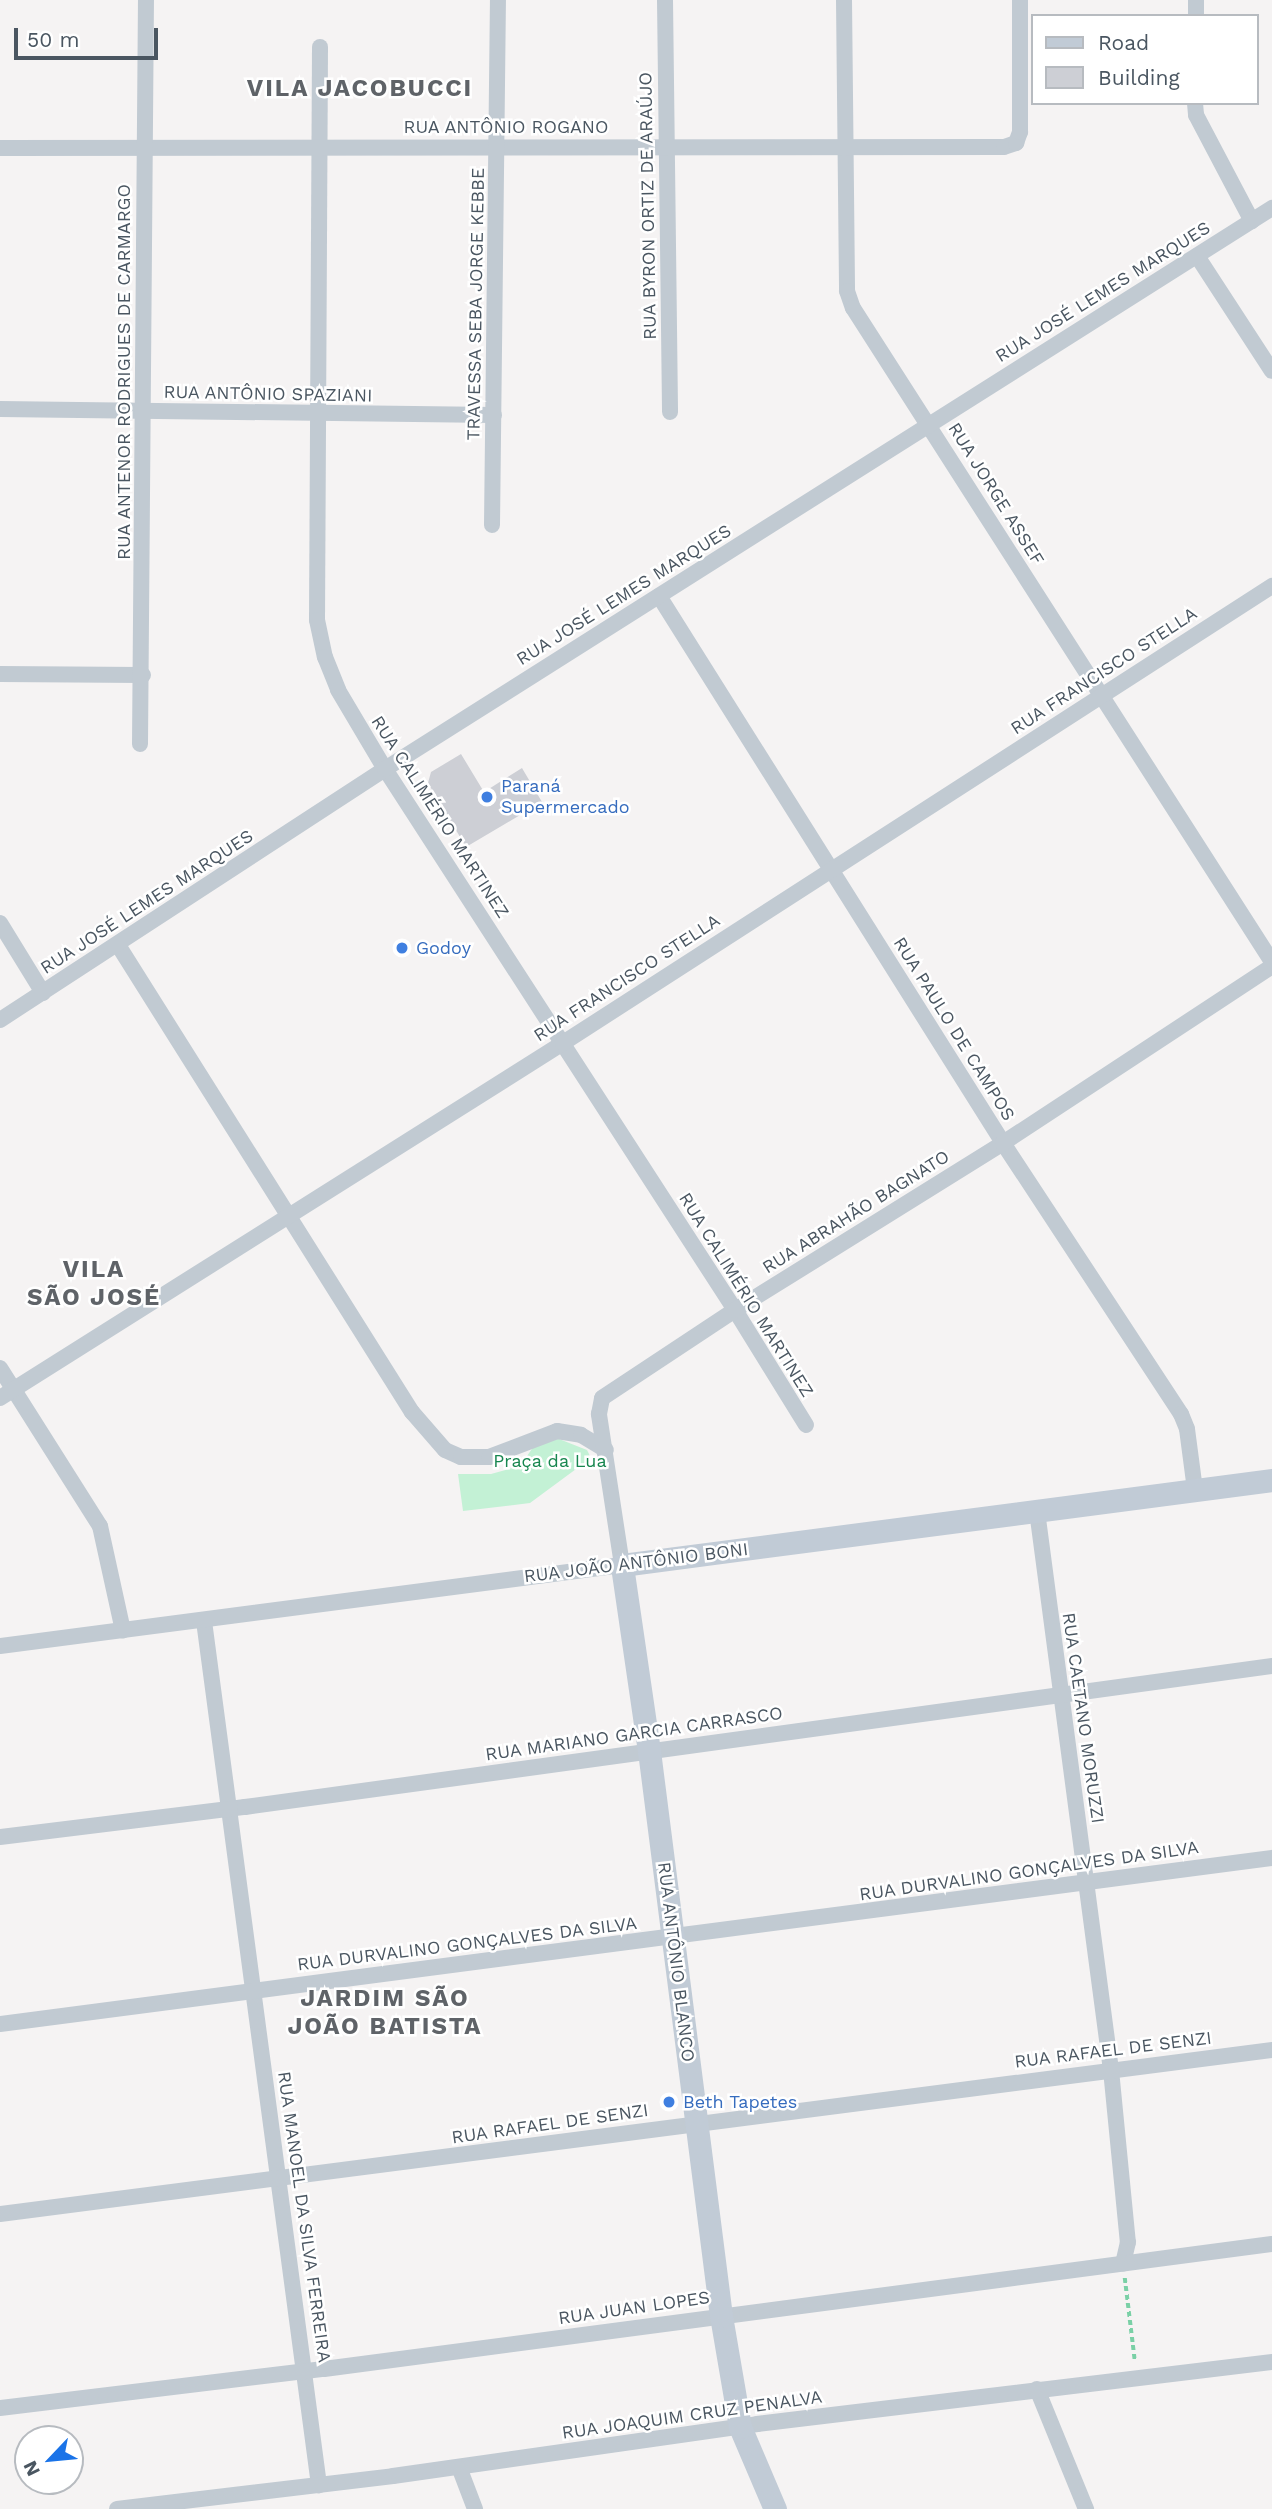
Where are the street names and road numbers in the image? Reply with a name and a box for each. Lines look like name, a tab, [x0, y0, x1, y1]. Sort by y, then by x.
street label: RUA BYRON ORTIZ DE ARAÚJO	[635, 71, 661, 341]
street label: RUA ANTÔNIO ROGANO	[403, 116, 609, 138]
street label: TRAVESSA SEBA JORGE KEBBE	[463, 166, 489, 442]
street label: RUA ANTENOR RODRIGUES DE CARMARGO	[113, 183, 135, 561]
street label: RUA JOSÉ LEMES MARQUES	[991, 217, 1215, 367]
street label: RUA ANTÔNIO SPAZIANI	[163, 381, 373, 407]
street label: RUA JORGE ASSEF	[943, 418, 1049, 570]
street label: RUA JOSÉ LEMES MARQUES	[512, 520, 736, 670]
street label: RUA FRANCISCO STELLA	[1007, 602, 1201, 740]
street label: RUA CALIMÉRIO MARTINEZ	[366, 712, 514, 922]
street label: RUA JOSÉ LEMES MARQUES	[36, 825, 258, 979]
street label: RUA FRANCISCO STELLA	[530, 909, 724, 1047]
street label: RUA PAULO DE CAMPOS	[888, 933, 1020, 1125]
street label: RUA ABRAHÃO BAGNATO	[758, 1145, 954, 1279]
street label: RUA CALIMÉRIO MARTINEZ	[674, 1189, 818, 1401]
street label: RUA JOÃO ANTÔNIO BONI	[522, 1538, 750, 1588]
street label: RUA CAETANO MORUZZI	[1057, 1611, 1109, 1825]
street label: RUA MARIANO GARCIA CARRASCO	[483, 1702, 785, 1766]
street label: RUA DURVALINO GONÇALVES DA SILVA	[857, 1836, 1201, 1906]
street label: RUA ANTÔNIO BLANCO	[653, 1860, 699, 2064]
street label: RUA DURVALINO GONÇALVES DA SILVA	[295, 1912, 639, 1976]
street label: RUA RAFAEL DE SENZI	[1013, 2027, 1213, 2073]
street label: RUA MANOEL DA SILVA FERREIRA	[273, 2069, 335, 2365]
street label: RUA RAFAEL DE SENZI	[450, 2099, 650, 2149]
street label: RUA JUAN LOPES	[556, 2287, 712, 2329]
street label: RUA JOAQUIM CRUZ PENALVA	[560, 2386, 824, 2444]

